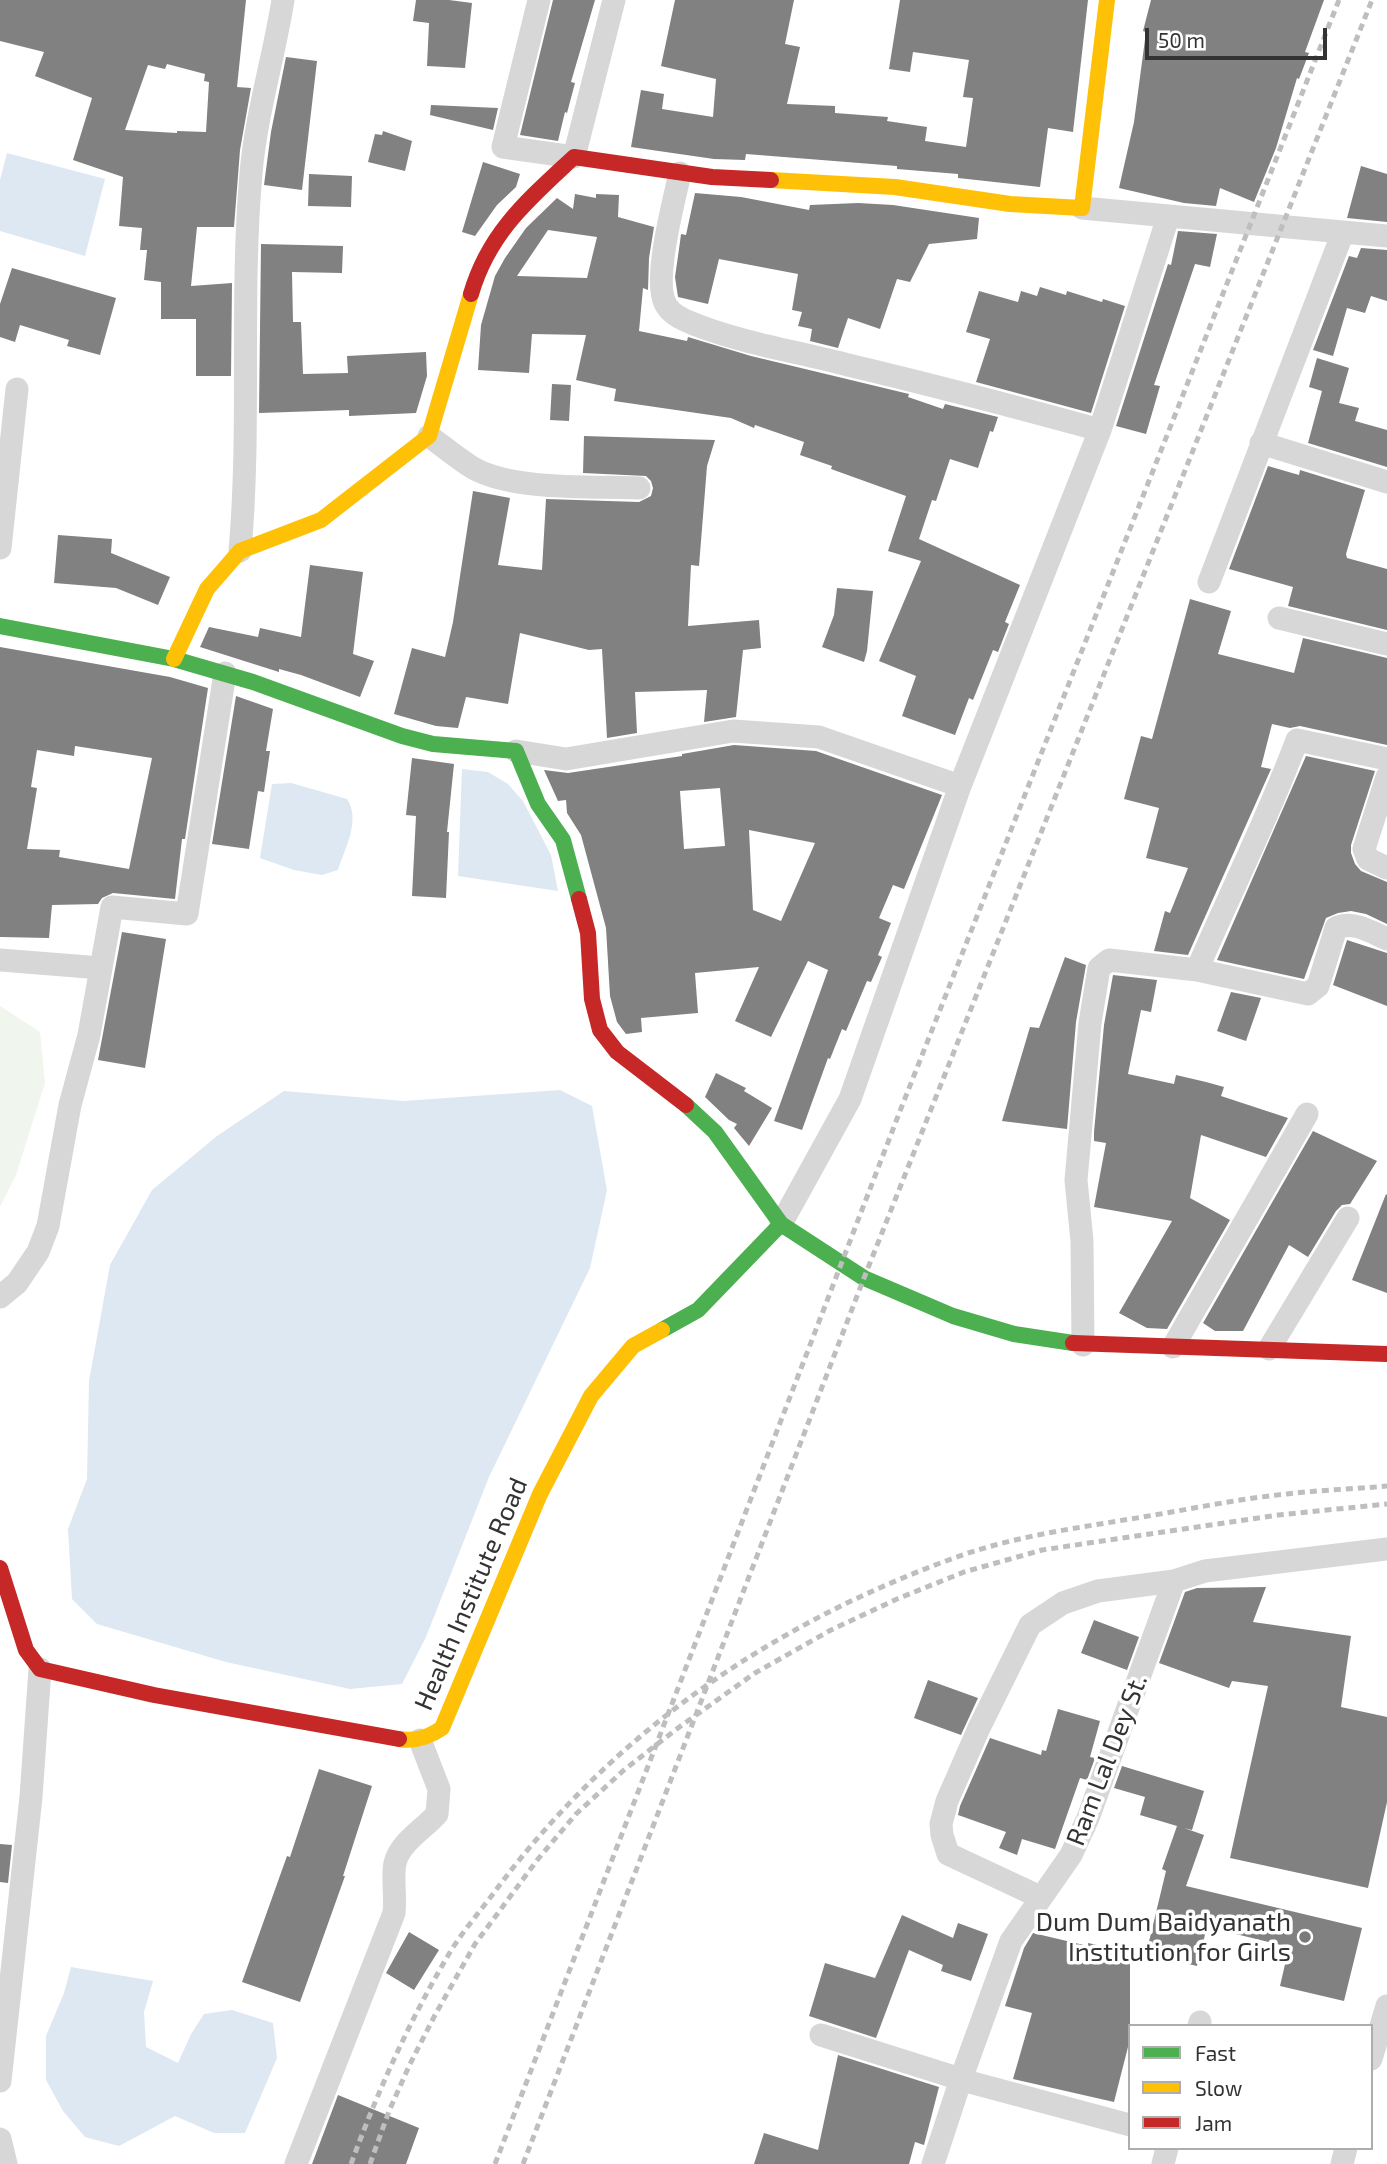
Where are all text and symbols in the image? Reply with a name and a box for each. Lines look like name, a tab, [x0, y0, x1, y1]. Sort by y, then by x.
scale bar	[1149, 14, 1331, 58]
text: 50 m	[1158, 27, 1205, 52]
street label: Health Institute Road	[408, 1473, 534, 1715]
street label: Ram Lal Dey St.	[1060, 1670, 1154, 1850]
place label: Dum Dum Baidyanath Institution for Girls	[1036, 1906, 1291, 1968]
marker: Dum Dum Baidyanath Institution for Girls	[1297, 1929, 1313, 1945]
legend	[1128, 2024, 1373, 2150]
text: Fast	[1195, 2040, 1236, 2065]
text: Slow	[1195, 2075, 1242, 2100]
text: Jam	[1195, 2110, 1232, 2135]

